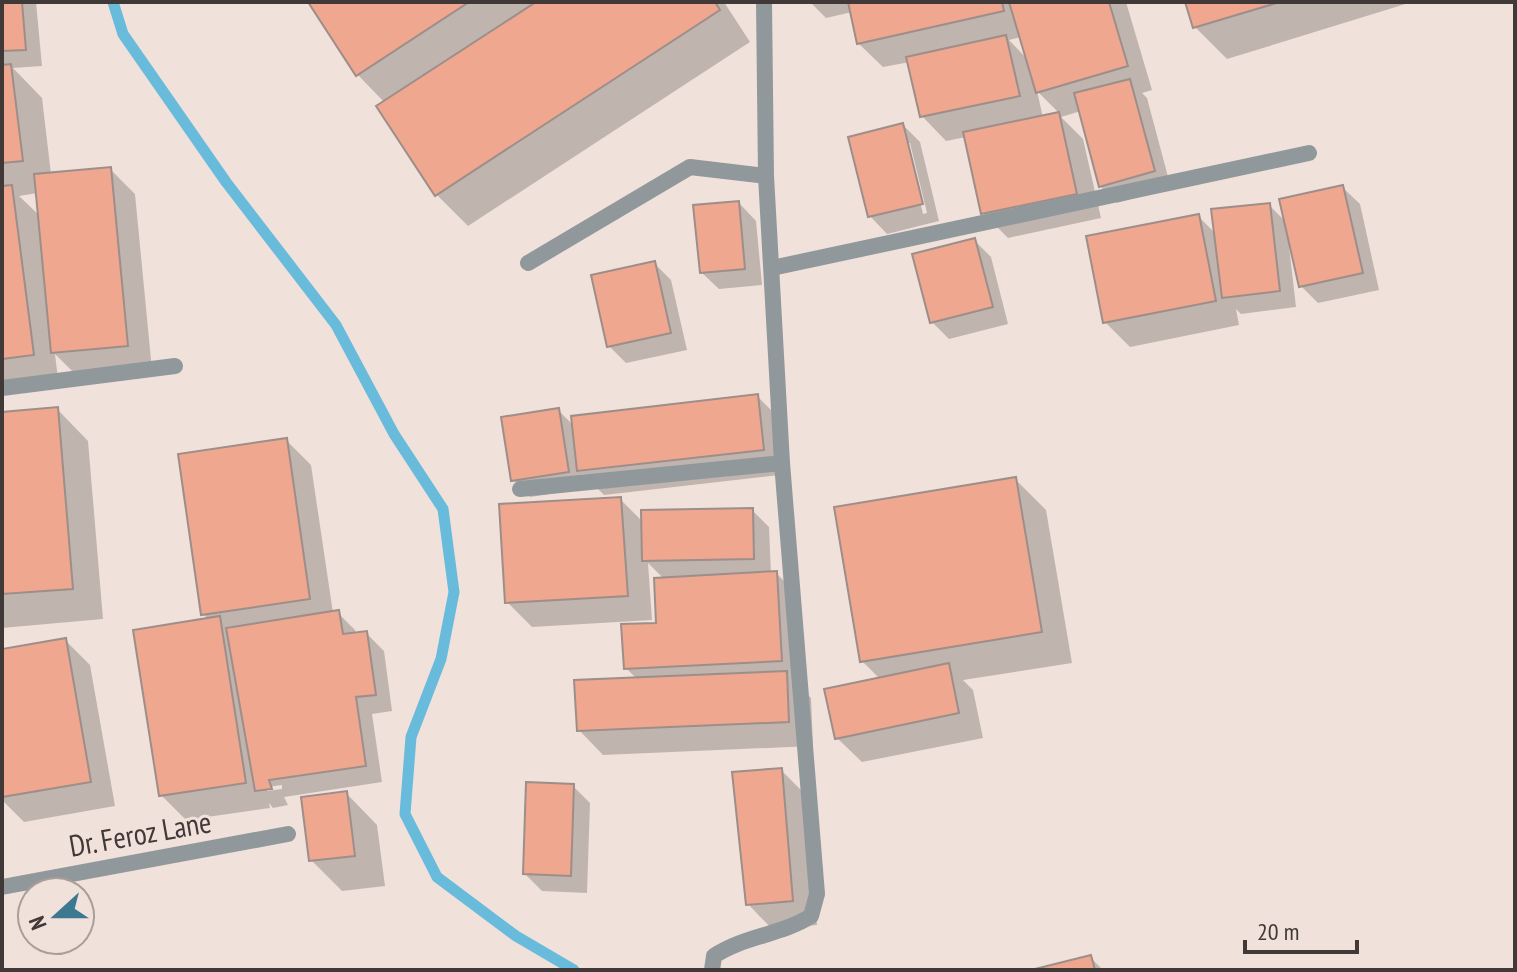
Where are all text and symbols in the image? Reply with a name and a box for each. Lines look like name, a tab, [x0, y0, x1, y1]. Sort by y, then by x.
street label: Dr. Feroz Lane	[66, 801, 214, 865]
north arrow	[16, 876, 96, 956]
scale bar	[1245, 904, 1357, 954]
text: N	[22, 913, 53, 934]
text: 20 m	[1257, 916, 1299, 947]

